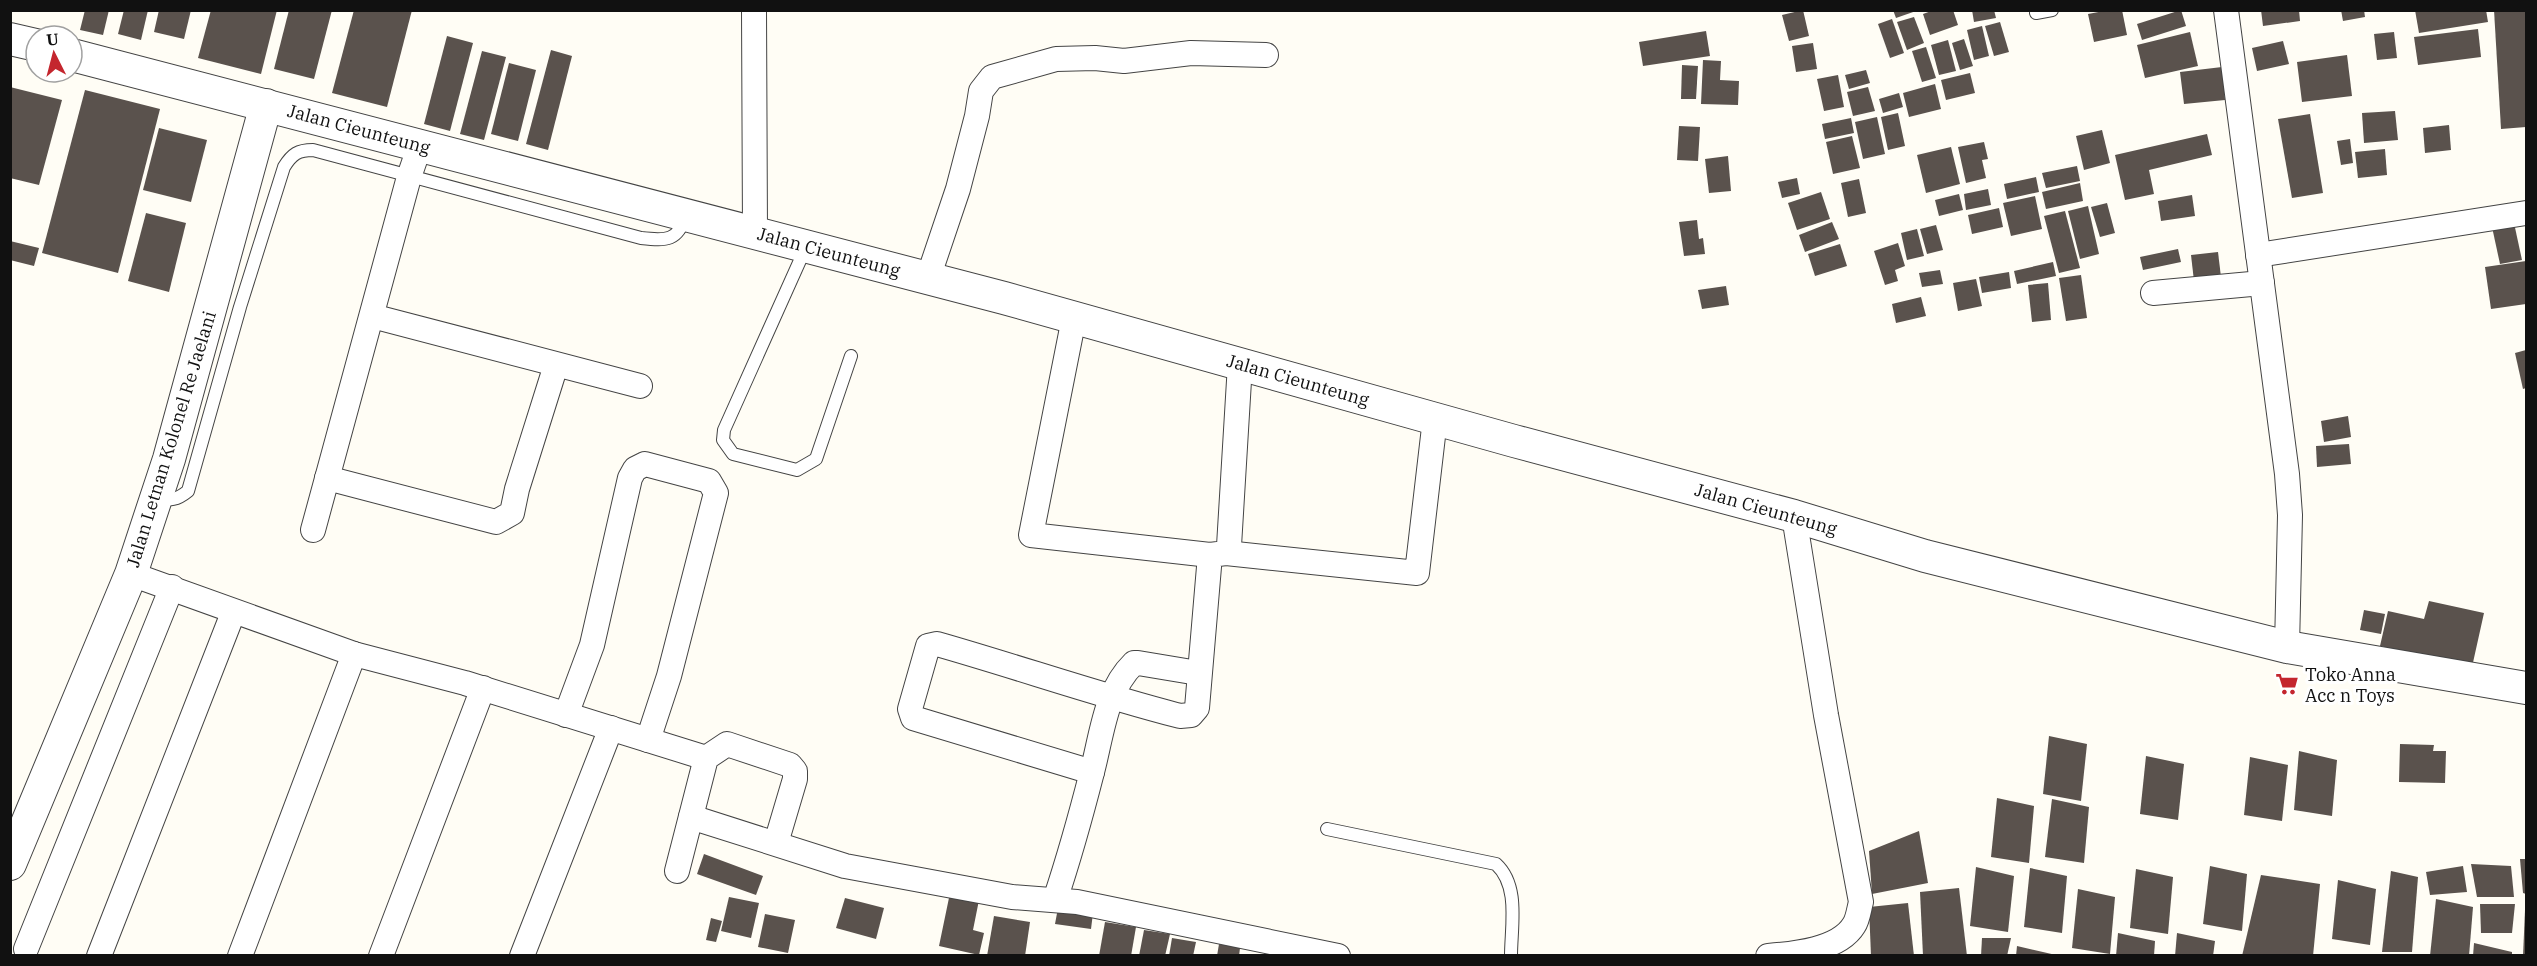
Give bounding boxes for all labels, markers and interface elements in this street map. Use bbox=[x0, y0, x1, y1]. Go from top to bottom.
north arrow bbox=[24, 24, 84, 84]
text: U bbox=[45, 28, 60, 50]
street label: Jalan Cieunteung bbox=[285, 99, 433, 159]
street label: Jalan Cieunteung bbox=[755, 222, 903, 282]
street label: Jalan Letnan Kolonel Re Jaelani bbox=[121, 308, 221, 570]
street label: Jalan Cieunteung bbox=[1224, 349, 1372, 411]
street label: Jalan Cieunteung bbox=[1692, 478, 1840, 540]
place label: Toko Anna Acc n Toys bbox=[2305, 663, 2396, 707]
supermarket icon: Toko Anna Acc n Toys bbox=[2274, 671, 2300, 697]

